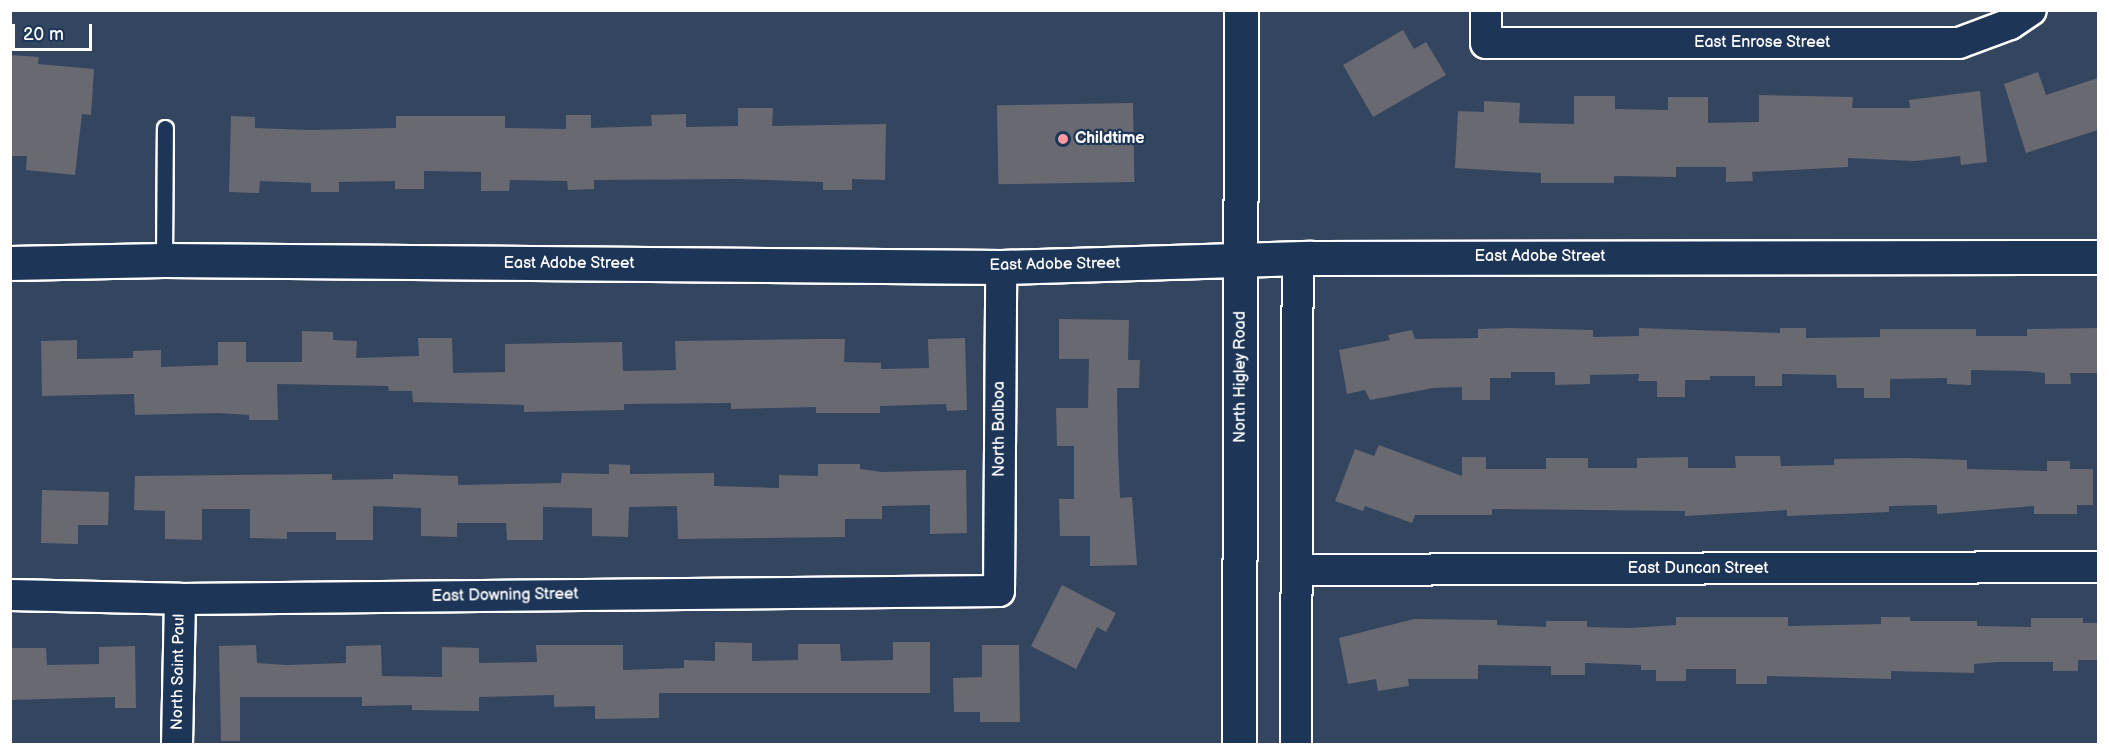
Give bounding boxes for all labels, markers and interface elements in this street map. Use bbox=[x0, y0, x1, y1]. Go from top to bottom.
scale bar bbox=[15, 12, 94, 50]
text: 20 m bbox=[23, 24, 64, 45]
street label: East Enrose Street bbox=[1694, 33, 1830, 53]
place label: Childtime bbox=[1075, 129, 1144, 149]
marker: Childtime bbox=[1056, 132, 1070, 146]
street label: East Adobe Street bbox=[1474, 247, 1606, 267]
street label: East Adobe Street bbox=[503, 254, 635, 274]
street label: East Adobe Street bbox=[989, 254, 1121, 276]
street label: North Higley Road bbox=[1231, 311, 1251, 443]
street label: North Balboa bbox=[990, 381, 1010, 477]
street label: East Duncan Street bbox=[1627, 559, 1769, 579]
street label: East Downing Street bbox=[431, 585, 579, 607]
street label: North Saint Paul bbox=[168, 613, 190, 731]

